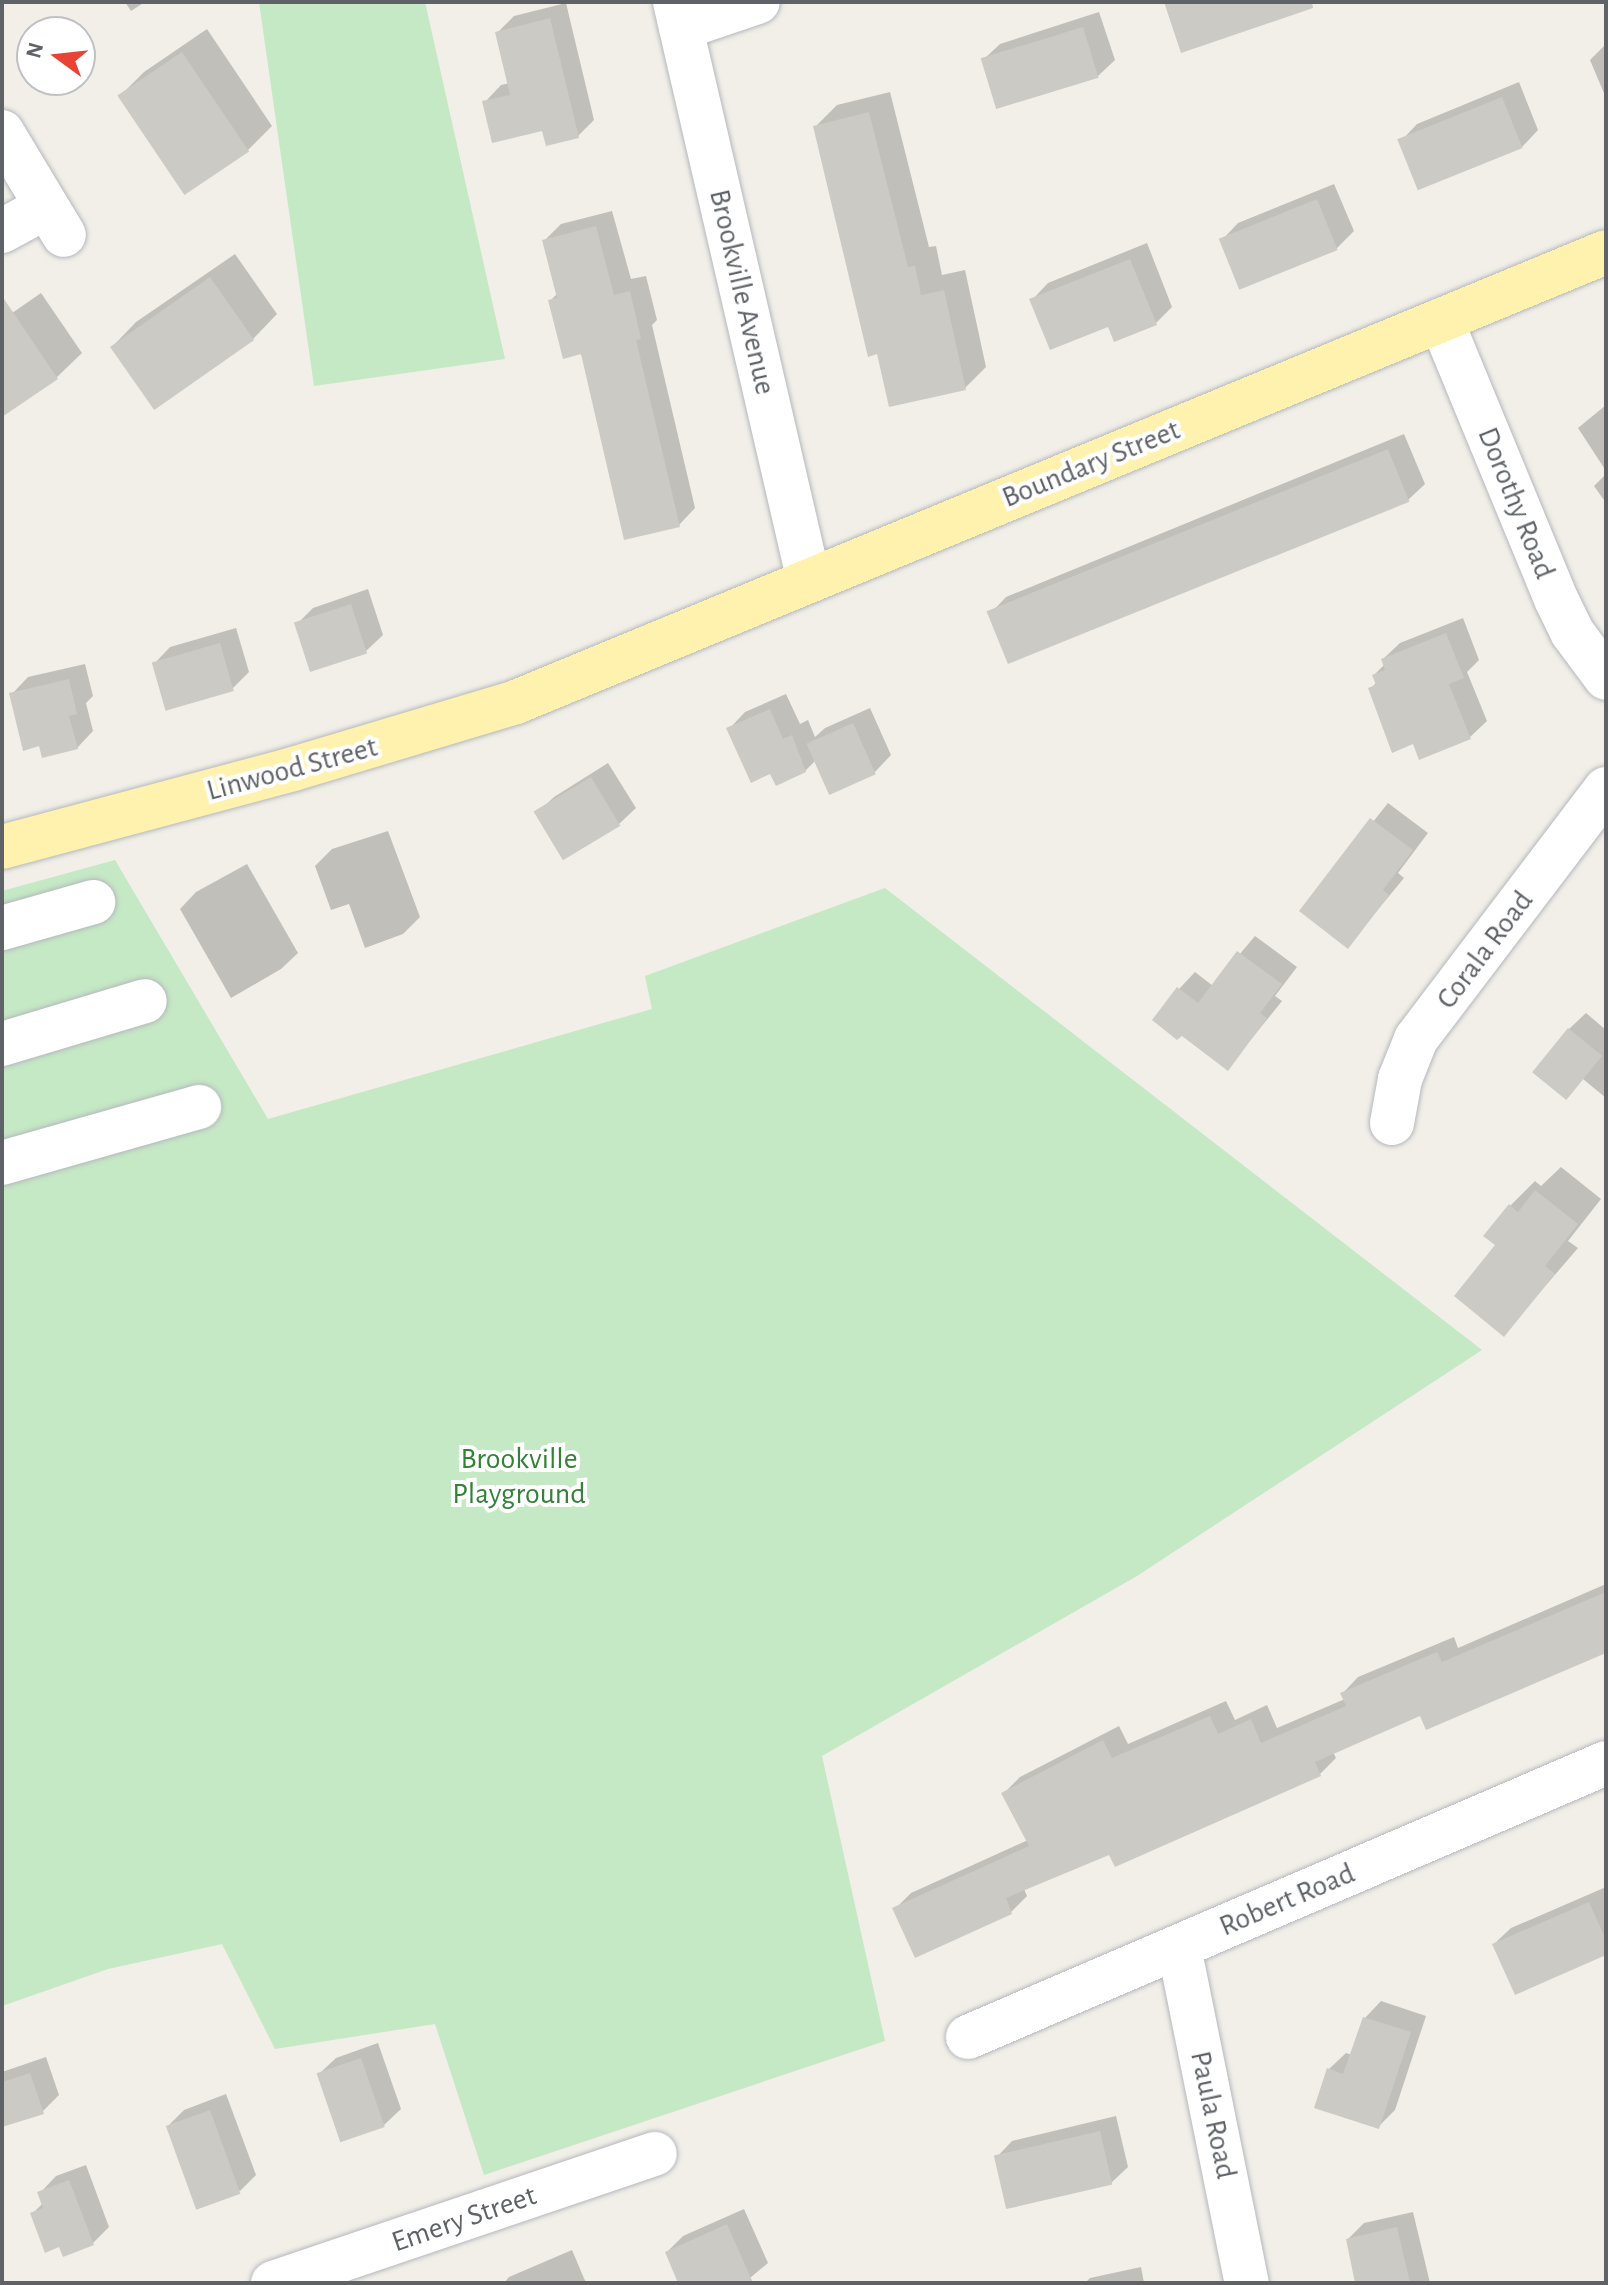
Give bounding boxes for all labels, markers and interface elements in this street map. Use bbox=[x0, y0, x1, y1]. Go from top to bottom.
north arrow bbox=[16, 16, 96, 96]
text: N bbox=[22, 40, 47, 61]
street label: Brookville Avenue bbox=[701, 186, 783, 398]
street label: Boundary Street bbox=[997, 412, 1185, 516]
street label: Dorothy Road bbox=[1469, 422, 1563, 584]
street label: Linwood Street bbox=[203, 729, 381, 809]
street label: Corala Road bbox=[1429, 884, 1541, 1016]
park label: Brookville Playground bbox=[452, 1441, 586, 1512]
street label: Robert Road bbox=[1214, 1855, 1360, 1945]
street label: Paula Road bbox=[1182, 2048, 1244, 2182]
street label: Emery Street bbox=[387, 2177, 541, 2261]

